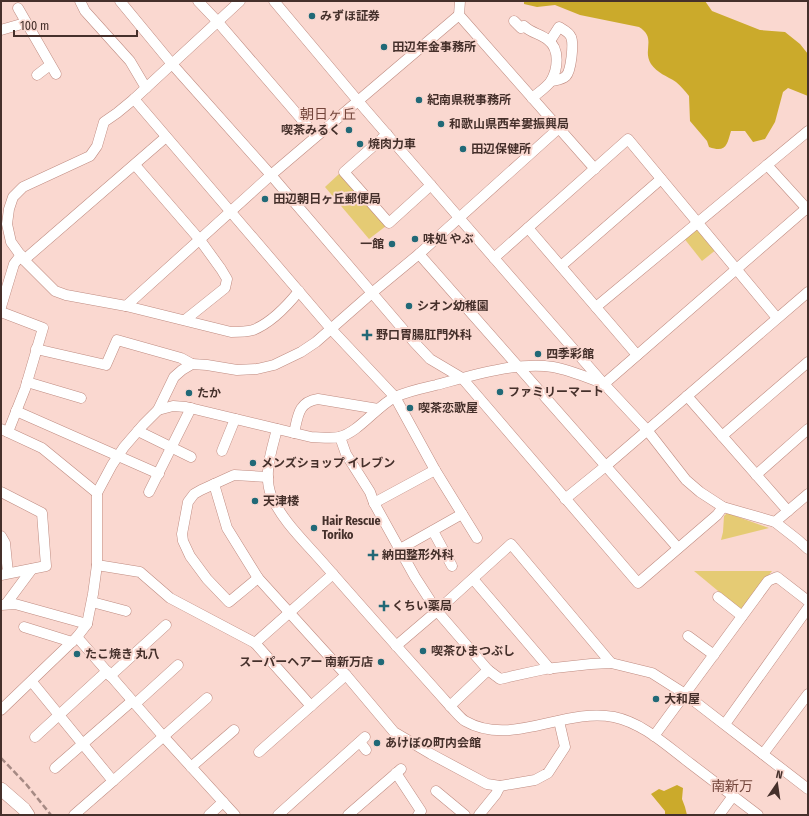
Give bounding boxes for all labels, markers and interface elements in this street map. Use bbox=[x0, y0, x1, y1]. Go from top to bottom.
place label: みずほ証券 bbox=[320, 9, 380, 23]
marker: みずほ証券 bbox=[307, 11, 317, 21]
scale bar bbox=[14, 12, 137, 38]
text: 100 m bbox=[20, 19, 49, 33]
place label: 田辺年金事務所 bbox=[392, 40, 476, 54]
marker: 田辺年金事務所 bbox=[379, 42, 389, 52]
place label: 紀南県税事務所 bbox=[427, 93, 511, 107]
marker: 紀南県税事務所 bbox=[414, 95, 424, 105]
district label: 朝日ヶ丘 bbox=[300, 106, 356, 123]
place label: 和歌山県西牟婁振興局 bbox=[449, 117, 569, 131]
marker: 和歌山県西牟婁振興局 bbox=[436, 119, 446, 129]
place label: 喫茶みるく bbox=[281, 123, 341, 137]
marker: 喫茶みるく bbox=[344, 125, 354, 135]
place label: 焼肉力車 bbox=[368, 137, 416, 151]
marker: 焼肉力車 bbox=[355, 139, 365, 149]
place label: 田辺保健所 bbox=[471, 142, 531, 156]
marker: 田辺保健所 bbox=[458, 144, 468, 154]
place label: 田辺朝日ヶ丘郵便局 bbox=[273, 192, 381, 206]
marker: 田辺朝日ヶ丘郵便局 bbox=[260, 194, 270, 204]
place label: 味処 やぶ bbox=[423, 232, 474, 246]
marker: 味処 やぶ bbox=[410, 234, 420, 244]
place label: 一館 bbox=[360, 237, 384, 251]
marker: 一館 bbox=[387, 239, 397, 249]
place label: シオン幼稚園 bbox=[417, 299, 489, 313]
marker: シオン幼稚園 bbox=[404, 301, 414, 311]
place label: 野口胃腸肛門外科 bbox=[376, 328, 472, 342]
marker: 野口胃腸肛門外科 bbox=[361, 329, 373, 341]
place label: 四季彩館 bbox=[546, 347, 594, 361]
marker: 四季彩館 bbox=[533, 349, 543, 359]
place label: ファミリーマート bbox=[508, 385, 604, 399]
place label: たか bbox=[197, 386, 221, 400]
marker: ファミリーマート bbox=[495, 387, 505, 397]
marker: たか bbox=[184, 388, 194, 398]
place label: 喫茶恋歌屋 bbox=[418, 401, 478, 415]
marker: 喫茶恋歌屋 bbox=[405, 403, 415, 413]
place label: メンズショップ イレブン bbox=[261, 456, 395, 470]
marker: メンズショップ イレブン bbox=[248, 458, 258, 468]
place label: 天津楼 bbox=[263, 494, 299, 508]
marker: 天津楼 bbox=[250, 496, 260, 506]
place label: Hair Rescue Toriko bbox=[322, 514, 381, 542]
marker: Hair Rescue Toriko bbox=[309, 523, 319, 533]
place label: 納田整形外科 bbox=[382, 548, 454, 562]
marker: 納田整形外科 bbox=[367, 549, 379, 561]
place label: くちい薬局 bbox=[392, 599, 452, 613]
marker: くちい薬局 bbox=[379, 601, 389, 611]
place label: 喫茶ひまつぶし bbox=[431, 644, 515, 658]
marker: 喫茶ひまつぶし bbox=[418, 646, 428, 656]
place label: たこ焼き 丸八 bbox=[85, 647, 160, 661]
marker: たこ焼き 丸八 bbox=[72, 649, 82, 659]
place label: スーパーヘアー 南新万店 bbox=[239, 655, 373, 669]
marker: スーパーヘアー 南新万店 bbox=[376, 657, 386, 667]
place label: 大和屋 bbox=[664, 692, 700, 706]
marker: 大和屋 bbox=[651, 694, 661, 704]
place label: あけぼの町内会館 bbox=[385, 736, 481, 750]
marker: あけぼの町内会館 bbox=[372, 738, 382, 748]
north arrow bbox=[757, 764, 797, 804]
text: N bbox=[774, 768, 784, 782]
district label: 南新万 bbox=[711, 778, 753, 795]

